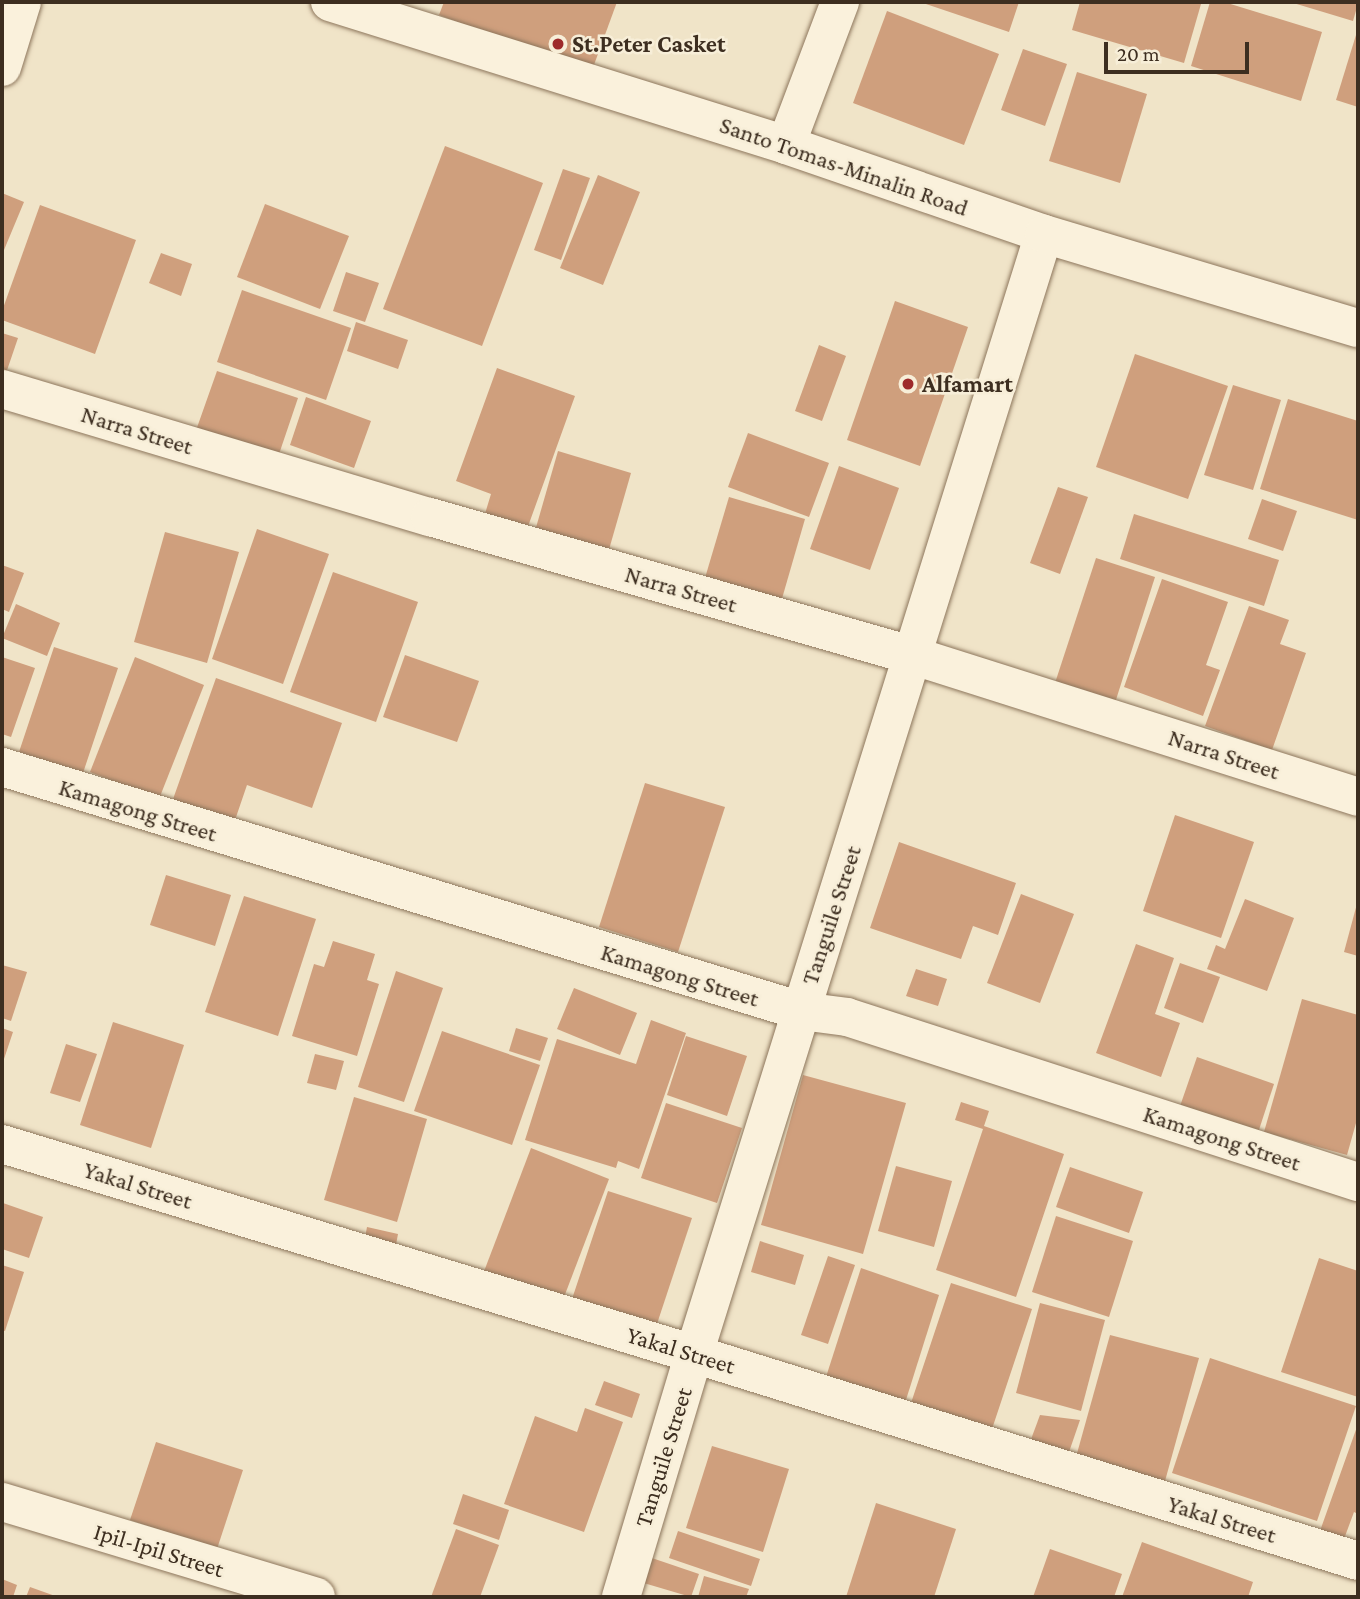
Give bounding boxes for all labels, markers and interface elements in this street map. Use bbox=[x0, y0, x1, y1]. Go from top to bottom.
scale bar bbox=[1108, 28, 1253, 72]
place label: St.Peter Casket bbox=[572, 30, 726, 58]
marker: St.Peter Casket bbox=[550, 36, 566, 52]
text: 20 m bbox=[1117, 42, 1160, 66]
street label: Santo Tomas-Minalin Road bbox=[716, 110, 972, 222]
place label: Alfamart bbox=[922, 370, 1013, 398]
marker: Alfamart bbox=[900, 376, 916, 392]
street label: Narra Street bbox=[78, 399, 196, 461]
street label: Narra Street bbox=[622, 559, 740, 619]
street label: Narra Street bbox=[1165, 723, 1283, 785]
street label: Kamagong Street bbox=[56, 772, 220, 848]
street label: Tanguile Street bbox=[795, 842, 867, 988]
street label: Kamagong Street bbox=[598, 937, 762, 1013]
street label: Kamagong Street bbox=[1140, 1099, 1304, 1177]
street label: Yakal Street bbox=[80, 1155, 196, 1215]
street label: Yakal Street bbox=[623, 1320, 739, 1380]
street label: Tanguile Street bbox=[628, 1384, 698, 1530]
street label: Yakal Street bbox=[1164, 1489, 1280, 1549]
street label: Ipil-Ipil Street bbox=[91, 1517, 227, 1583]

